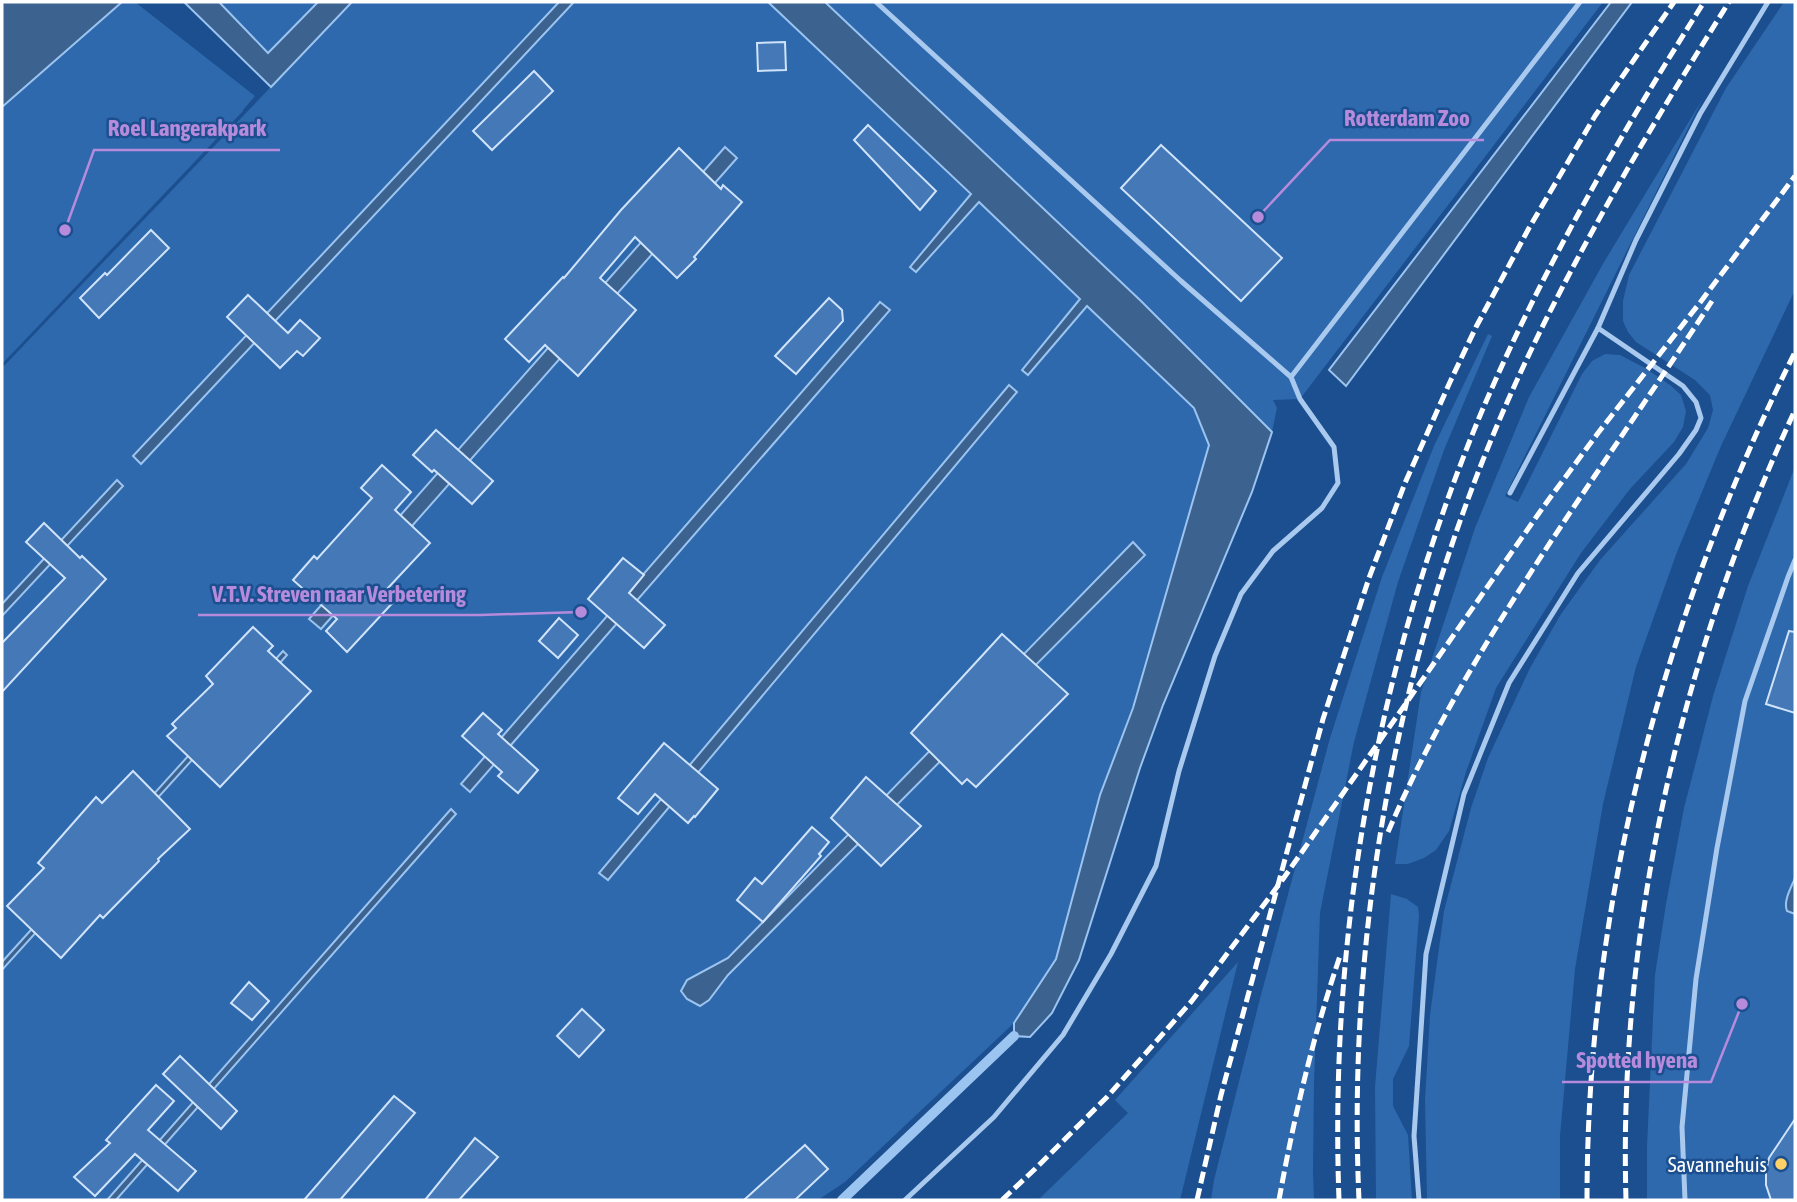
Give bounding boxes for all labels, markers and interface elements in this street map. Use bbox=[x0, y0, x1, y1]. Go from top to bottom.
callout: Rotterdam Zoo bbox=[1330, 96, 1484, 140]
text: Rotterdam Zoo bbox=[1344, 105, 1470, 131]
callout: Roel Langerakpark bbox=[94, 106, 280, 150]
text: Roel Langerakpark bbox=[108, 115, 267, 141]
callout: V.T.V. Streven naar Verbetering bbox=[198, 571, 480, 615]
text: V.T.V. Streven naar Verbetering bbox=[211, 581, 466, 607]
callout: Spotted hyena bbox=[1562, 1038, 1711, 1082]
text: Spotted hyena bbox=[1576, 1047, 1698, 1073]
place label: Savannehuis bbox=[1668, 1152, 1767, 1176]
marker: Savannehuis bbox=[1773, 1156, 1789, 1172]

